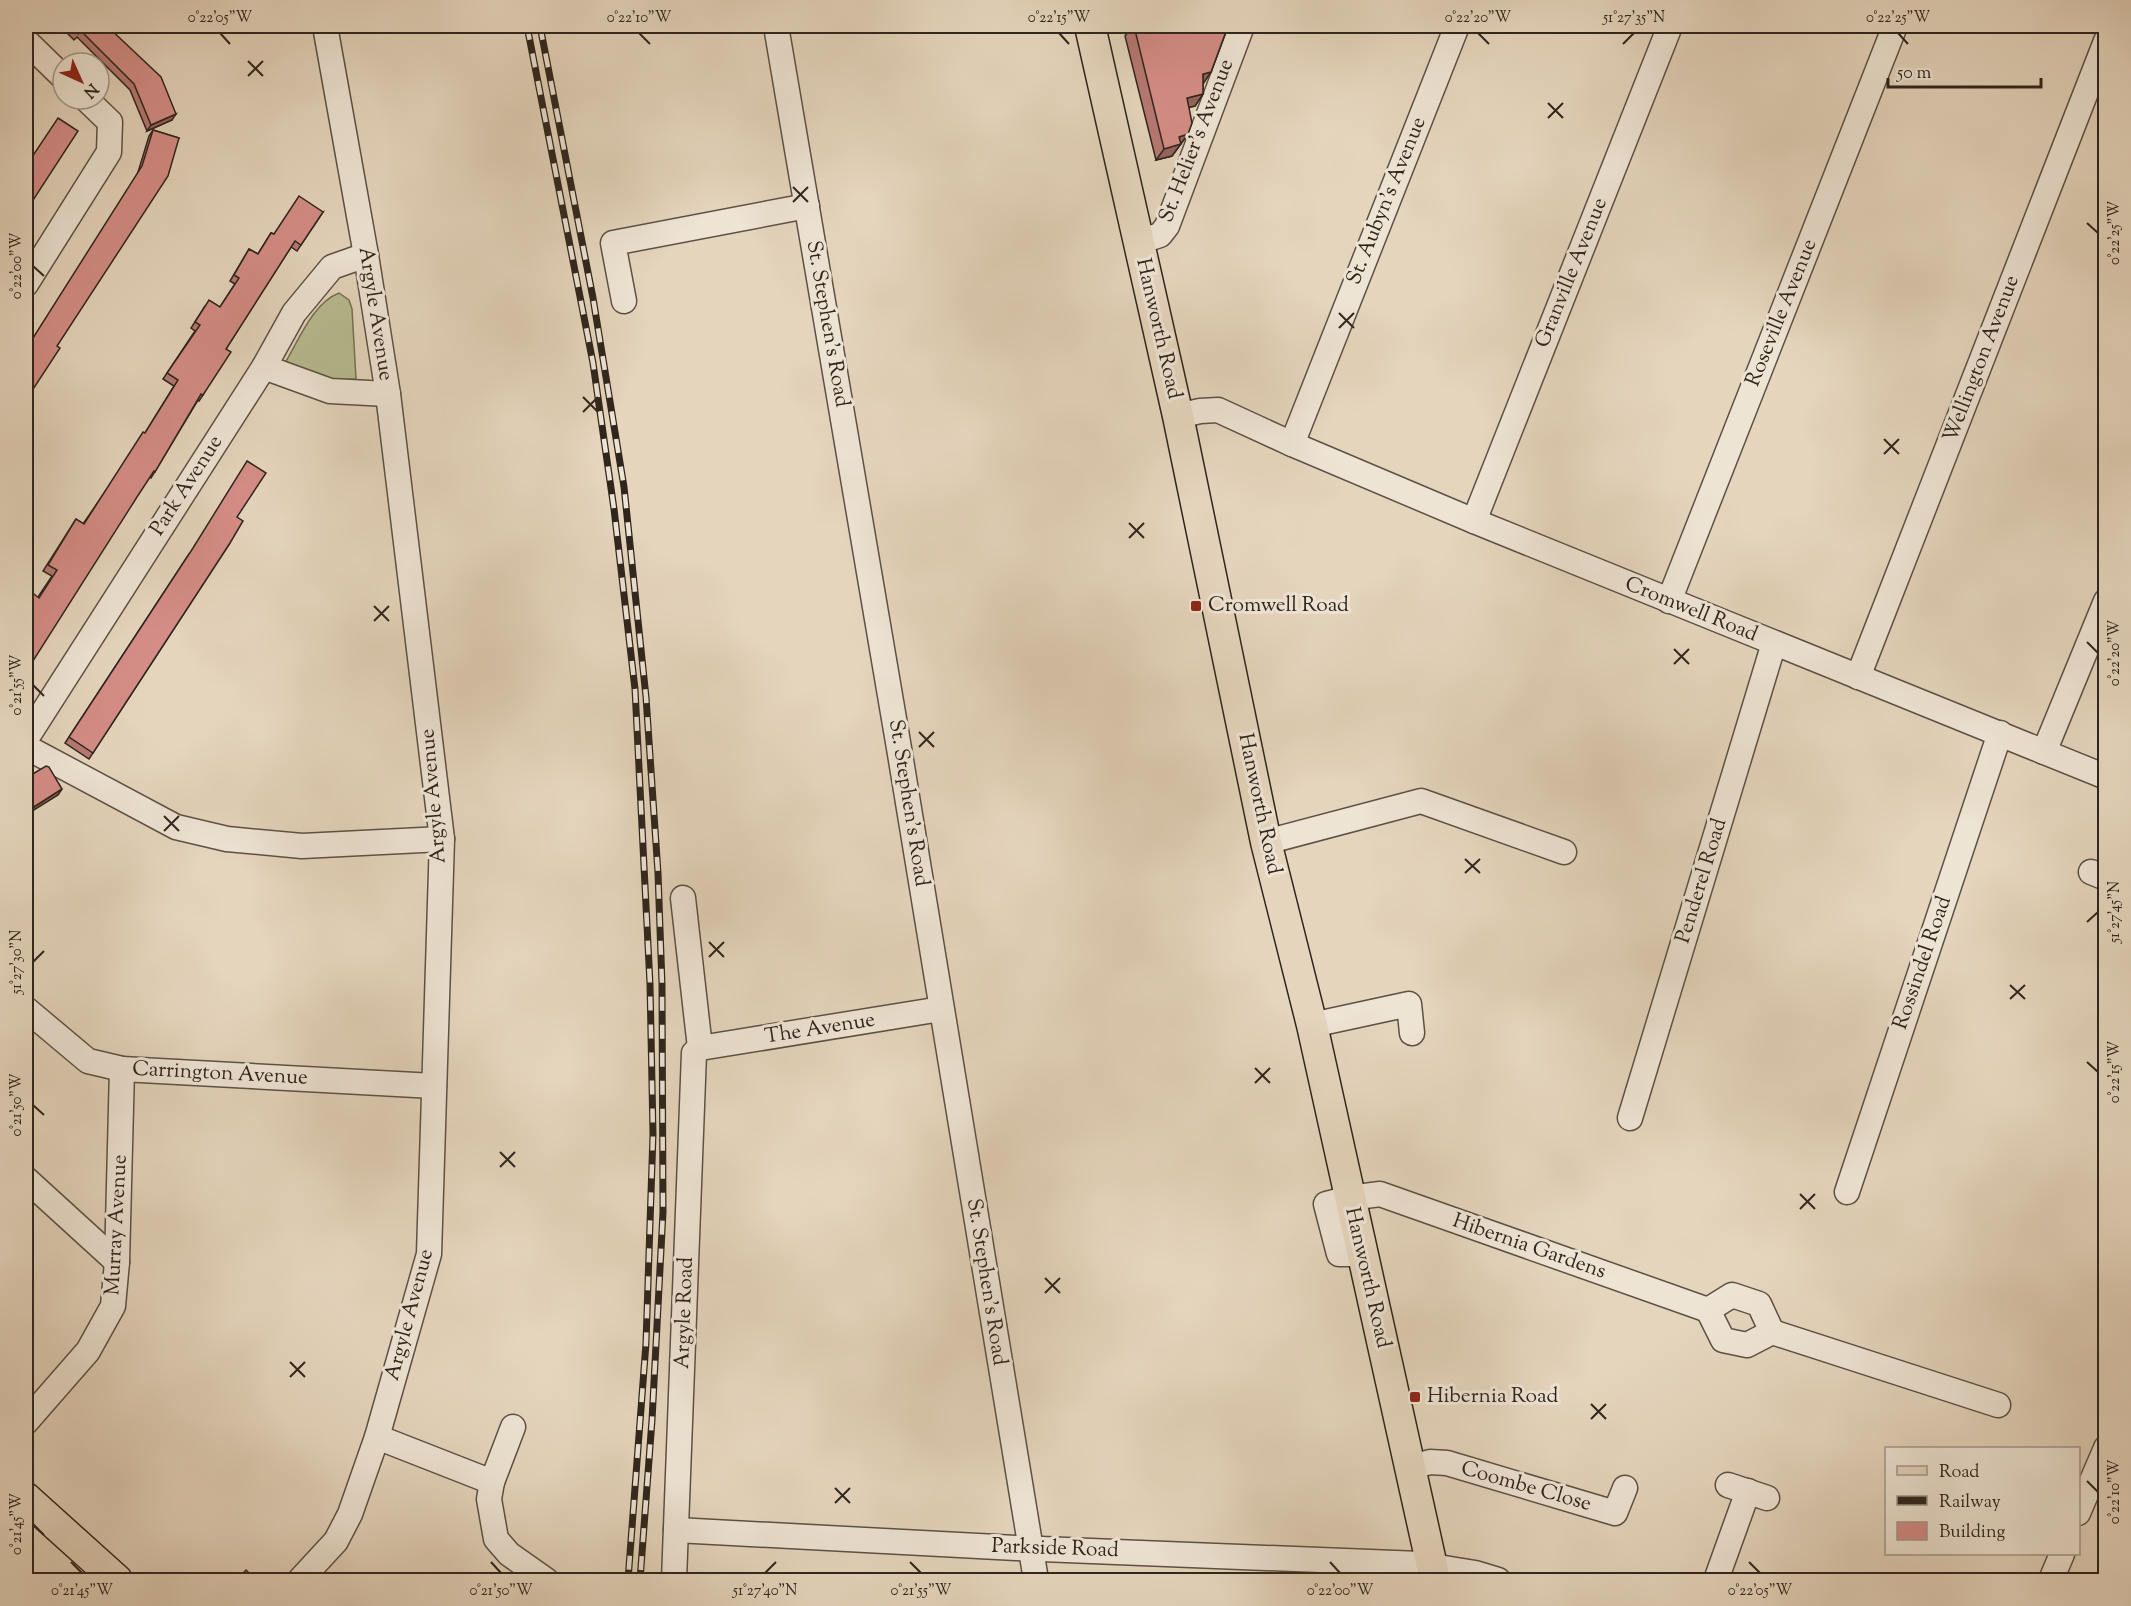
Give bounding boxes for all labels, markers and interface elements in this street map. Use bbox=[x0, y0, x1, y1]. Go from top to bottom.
text: 0°22'05"W bbox=[188, 8, 253, 29]
text: 0°22'10"W bbox=[607, 8, 672, 29]
text: 0°22'15"W bbox=[1028, 8, 1091, 29]
text: 0°22'20"W bbox=[1445, 8, 1512, 29]
text: 51°27'35"N bbox=[1602, 8, 1665, 29]
text: 0°22'25"W bbox=[1866, 8, 1930, 29]
north arrow bbox=[51, 51, 111, 111]
scale bar bbox=[1888, 51, 2041, 89]
street label: St. Helier's Avenue bbox=[1152, 55, 1242, 227]
text: 50 m bbox=[1896, 61, 1932, 87]
text: N bbox=[77, 77, 102, 103]
street label: St. Aubyn's Avenue bbox=[1340, 113, 1434, 289]
street label: Granville Avenue bbox=[1528, 193, 1616, 353]
text: 0°22'25"W bbox=[2105, 201, 2126, 265]
text: 0°22'00"W bbox=[7, 232, 28, 299]
street label: Roseville Avenue bbox=[1739, 235, 1825, 391]
street label: St. Stephen's Road bbox=[798, 238, 856, 410]
street label: Argyle Avenue bbox=[350, 245, 400, 383]
street label: Hanworth Road bbox=[1127, 256, 1189, 403]
street label: Wellington Avenue bbox=[1936, 271, 2028, 447]
street label: Park Avenue bbox=[143, 430, 231, 542]
street label: Cromwell Road bbox=[1620, 570, 1762, 650]
place label: Cromwell Road bbox=[1208, 591, 1349, 621]
marker: Cromwell Road bbox=[1189, 599, 1203, 613]
text: 0°22'20"W bbox=[2105, 619, 2126, 686]
text: 0°21'55"W bbox=[7, 654, 28, 715]
street label: St. Stephen's Road bbox=[880, 717, 936, 889]
street label: Argyle Avenue bbox=[413, 727, 455, 865]
street label: Hanworth Road bbox=[1229, 731, 1289, 878]
street label: Penderel Road bbox=[1669, 815, 1735, 947]
text: 51°27'45"N bbox=[2105, 881, 2126, 944]
street label: Rossindel Road bbox=[1886, 892, 1960, 1034]
text: 51°27'30"N bbox=[7, 930, 28, 995]
street label: The Avenue bbox=[763, 1005, 877, 1053]
text: 0°22'15"W bbox=[2105, 1040, 2126, 1103]
street label: Carrington Avenue bbox=[131, 1054, 309, 1094]
text: 0°21'50"W bbox=[7, 1073, 28, 1137]
street label: Murray Avenue bbox=[98, 1154, 136, 1296]
street label: St. Stephen's Road bbox=[958, 1196, 1014, 1368]
street label: Hanworth Road bbox=[1336, 1205, 1398, 1352]
street label: Hibernia Gardens bbox=[1448, 1207, 1610, 1287]
street label: Argyle Avenue bbox=[378, 1246, 442, 1384]
street label: Argyle Road bbox=[668, 1256, 702, 1370]
place label: Hibernia Road bbox=[1427, 1382, 1558, 1412]
marker: Hibernia Road bbox=[1408, 1390, 1422, 1404]
legend bbox=[1885, 1447, 2080, 1555]
street label: Coombe Close bbox=[1457, 1454, 1595, 1520]
text: 0°22'10"W bbox=[2105, 1459, 2126, 1524]
text: Road bbox=[1939, 1460, 1979, 1486]
text: Railway bbox=[1939, 1490, 2001, 1516]
text: 0°21'45"W bbox=[7, 1493, 28, 1555]
text: Building bbox=[1939, 1520, 2005, 1546]
street label: Parkside Road bbox=[991, 1532, 1119, 1566]
text: 0°21'45"W bbox=[51, 1581, 113, 1602]
text: 0°21'50"W bbox=[469, 1581, 533, 1602]
text: 51°27'40"N bbox=[732, 1581, 797, 1602]
text: 0°21'55"W bbox=[891, 1581, 952, 1602]
text: 0°22'00"W bbox=[1307, 1581, 1374, 1602]
text: 0°22'05"W bbox=[1728, 1581, 1793, 1602]

